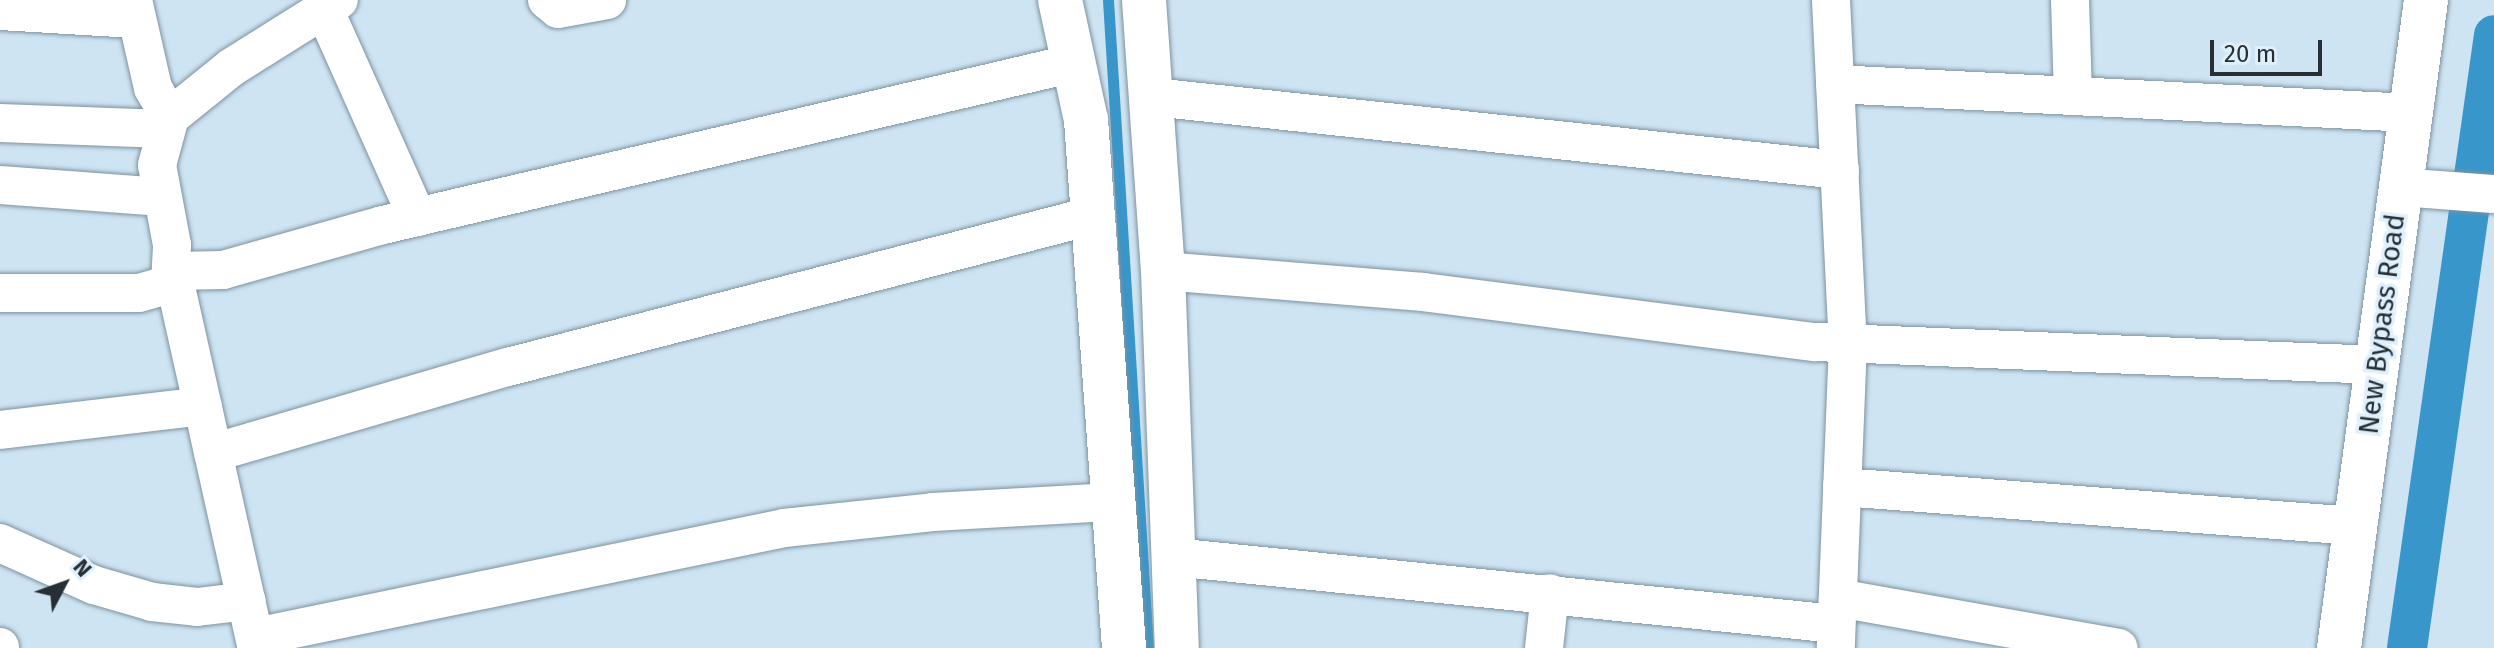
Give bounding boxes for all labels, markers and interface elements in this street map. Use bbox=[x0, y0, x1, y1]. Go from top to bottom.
scale bar bbox=[2214, 24, 2326, 74]
text: 20 m bbox=[2224, 40, 2276, 68]
street label: New Bypass Road bbox=[2352, 212, 2412, 436]
north arrow bbox=[24, 544, 104, 624]
text: N bbox=[68, 554, 97, 582]

